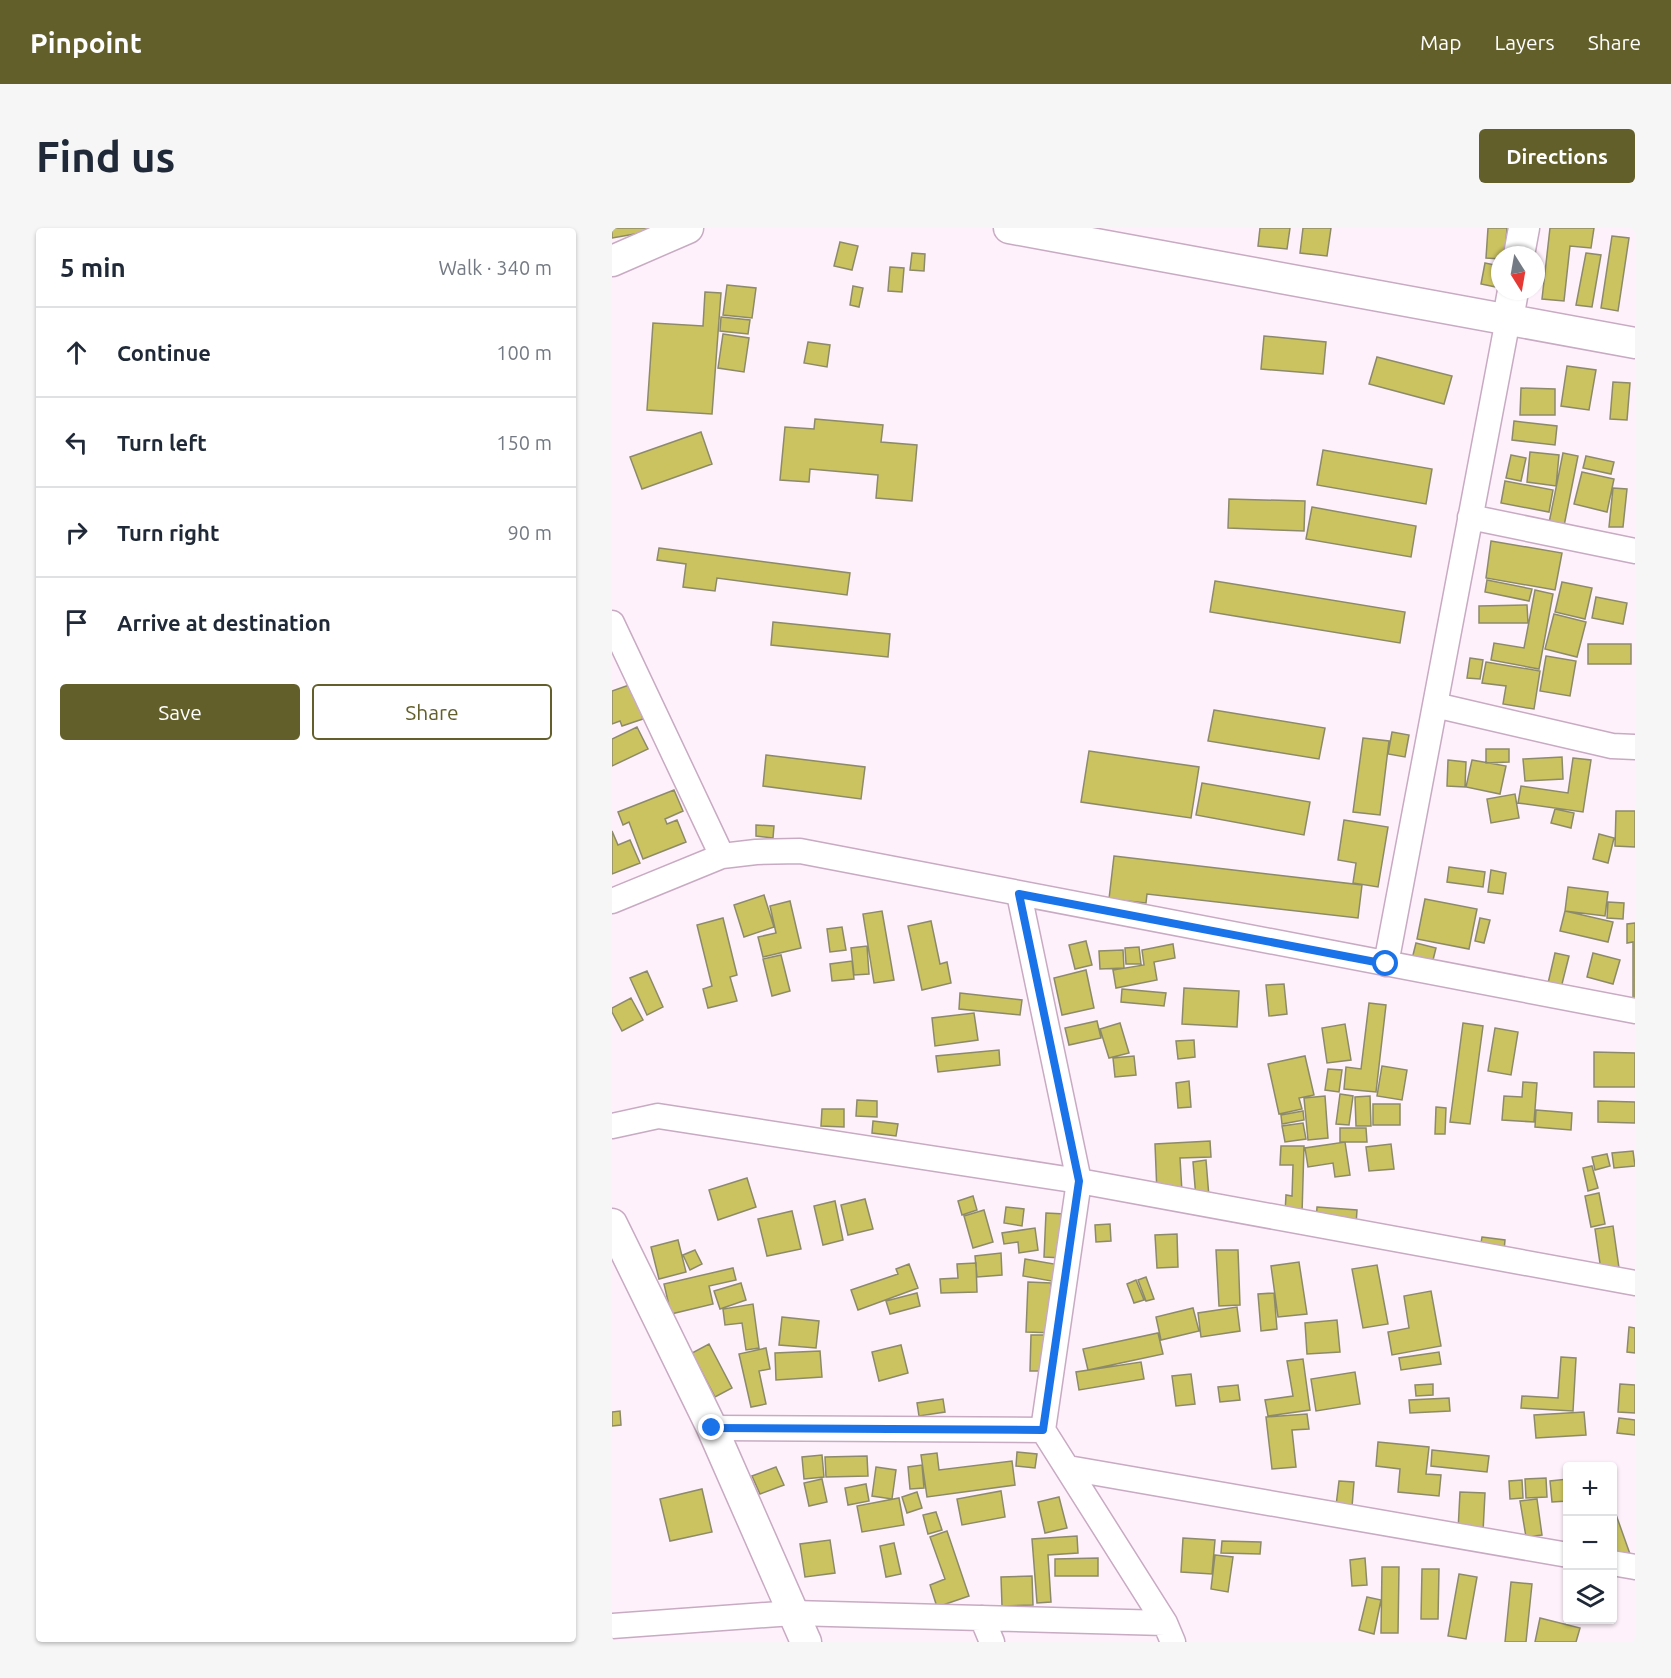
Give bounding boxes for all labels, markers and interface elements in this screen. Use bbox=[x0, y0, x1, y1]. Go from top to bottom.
text: Pinpoint bbox=[30, 27, 142, 58]
text: Map bbox=[1420, 30, 1461, 54]
text: Layers bbox=[1494, 30, 1555, 54]
text: Share bbox=[1588, 30, 1641, 54]
button: Directions bbox=[1479, 129, 1635, 183]
text: Find us bbox=[36, 133, 175, 180]
north arrow bbox=[1491, 246, 1545, 300]
text: 5 min bbox=[60, 253, 126, 282]
text: Walk · 340 m bbox=[439, 256, 552, 279]
icon: ahead bbox=[60, 336, 93, 369]
text: Continue bbox=[117, 340, 211, 365]
text: 100 m bbox=[496, 341, 552, 364]
icon: left bbox=[60, 426, 93, 459]
text: Turn left bbox=[117, 430, 207, 455]
text: 150 m bbox=[496, 431, 552, 454]
icon: right bbox=[60, 516, 93, 549]
text: Turn right bbox=[117, 520, 219, 545]
text: 90 m bbox=[508, 521, 552, 544]
icon: arrive bbox=[60, 606, 93, 639]
text: Arrive at destination bbox=[117, 610, 331, 635]
button: Save bbox=[60, 684, 300, 740]
button: Share bbox=[312, 684, 552, 740]
route start bbox=[1372, 950, 1398, 976]
route end bbox=[698, 1414, 724, 1440]
map controls bbox=[1563, 1462, 1617, 1624]
button: + bbox=[1563, 1462, 1617, 1516]
button: − bbox=[1563, 1516, 1617, 1570]
button: layers bbox=[1563, 1570, 1617, 1624]

